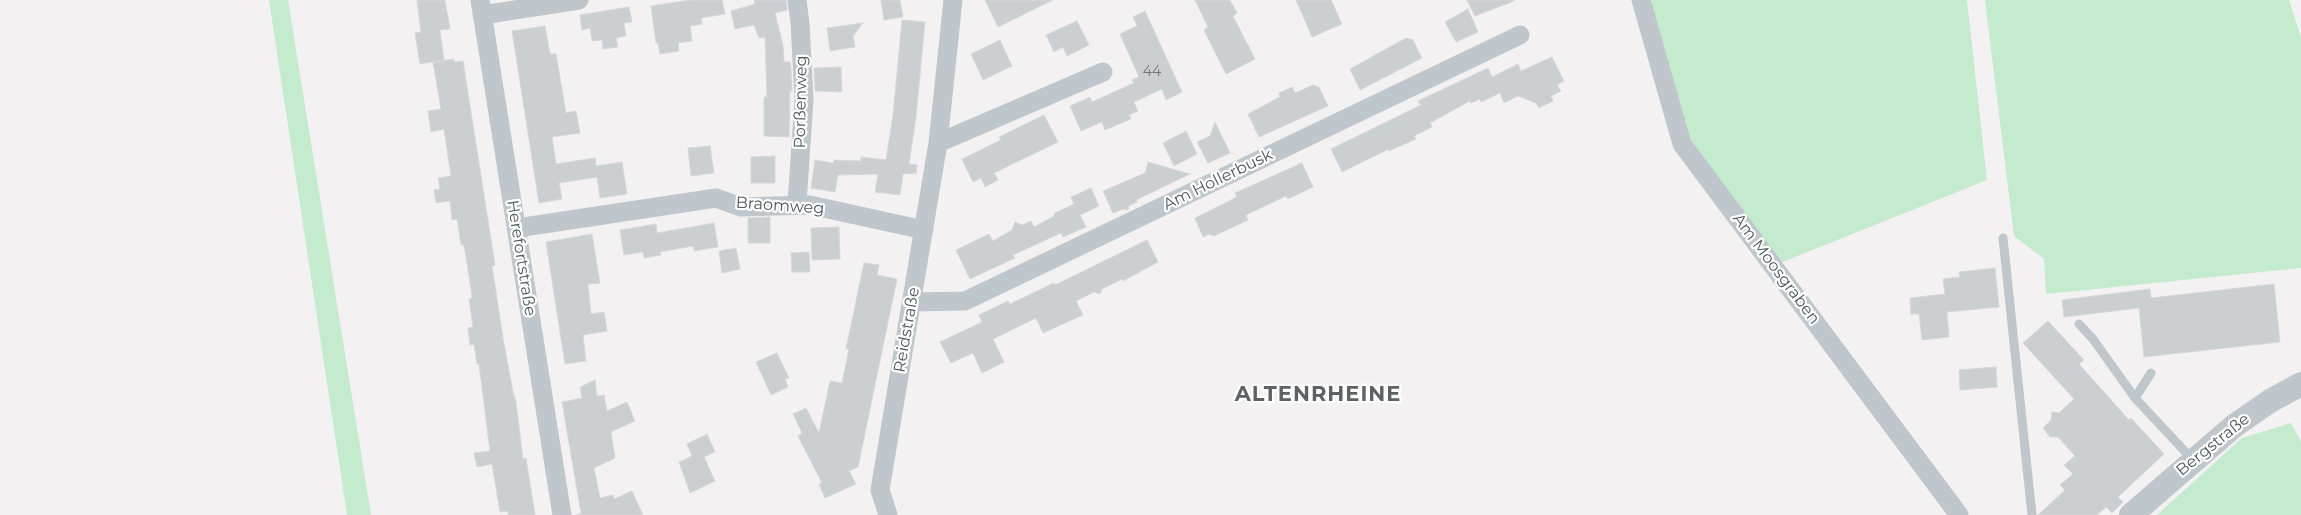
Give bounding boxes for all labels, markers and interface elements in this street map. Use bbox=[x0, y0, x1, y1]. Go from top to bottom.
street label: Porßenweg bbox=[791, 55, 811, 149]
house number: 44 bbox=[1143, 64, 1161, 80]
street label: Am Hollerbusk bbox=[1160, 145, 1276, 215]
street label: Braomweg bbox=[735, 193, 825, 219]
street label: Herefortstraße bbox=[502, 199, 540, 317]
street label: Am Moosgraben bbox=[1728, 210, 1824, 328]
street label: Reidstraße bbox=[890, 286, 924, 374]
district label: ALTENRHEINE bbox=[1233, 382, 1403, 408]
street label: Bergstraße bbox=[2172, 410, 2254, 480]

